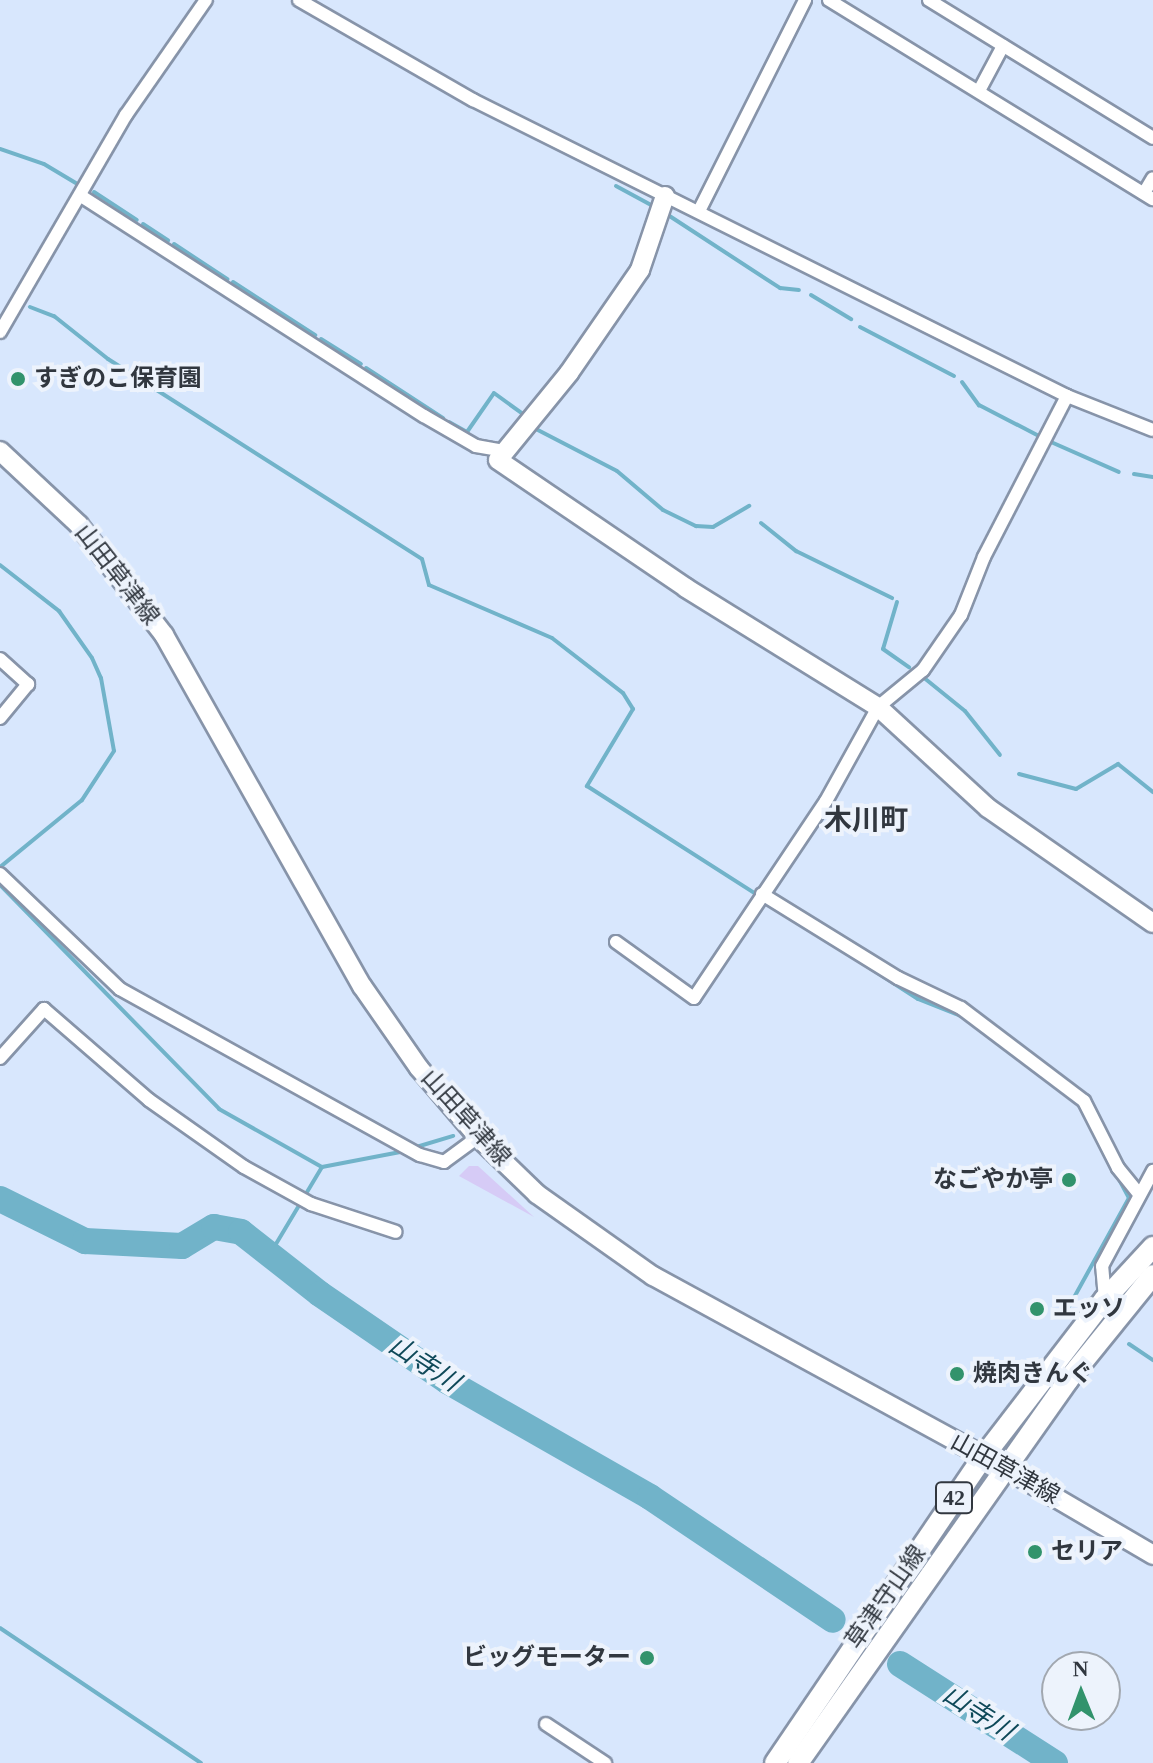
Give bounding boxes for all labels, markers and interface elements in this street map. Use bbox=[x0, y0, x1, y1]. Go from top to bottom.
place label: すぎのこ保育園 bbox=[34, 365, 202, 393]
marker: すぎのこ保育園 bbox=[9, 370, 27, 388]
street label: 山田草津線 bbox=[69, 519, 165, 631]
district label: 木川町 bbox=[824, 803, 908, 837]
street label: 山田草津線 bbox=[415, 1064, 517, 1172]
place label: なごやか亭 bbox=[933, 1166, 1053, 1194]
marker: なごやか亭 bbox=[1060, 1171, 1078, 1189]
place label: エッソ bbox=[1053, 1295, 1125, 1323]
marker: エッソ bbox=[1028, 1300, 1046, 1318]
water label: 山寺川 bbox=[383, 1330, 465, 1398]
place label: 焼肉きんぐ bbox=[973, 1360, 1093, 1388]
marker: 焼肉きんぐ bbox=[948, 1365, 966, 1383]
street label: 山田草津線 bbox=[946, 1427, 1064, 1511]
road number: 42 bbox=[934, 1480, 974, 1516]
place label: セリア bbox=[1051, 1538, 1123, 1566]
street label: 草津守山線 bbox=[840, 1540, 932, 1654]
marker: セリア bbox=[1026, 1543, 1044, 1561]
place label: ビッグモーター bbox=[463, 1644, 631, 1672]
marker: ビッグモーター bbox=[638, 1649, 656, 1667]
north arrow bbox=[1041, 1651, 1121, 1731]
text: N bbox=[1072, 1656, 1089, 1681]
water label: 山寺川 bbox=[937, 1679, 1019, 1747]

